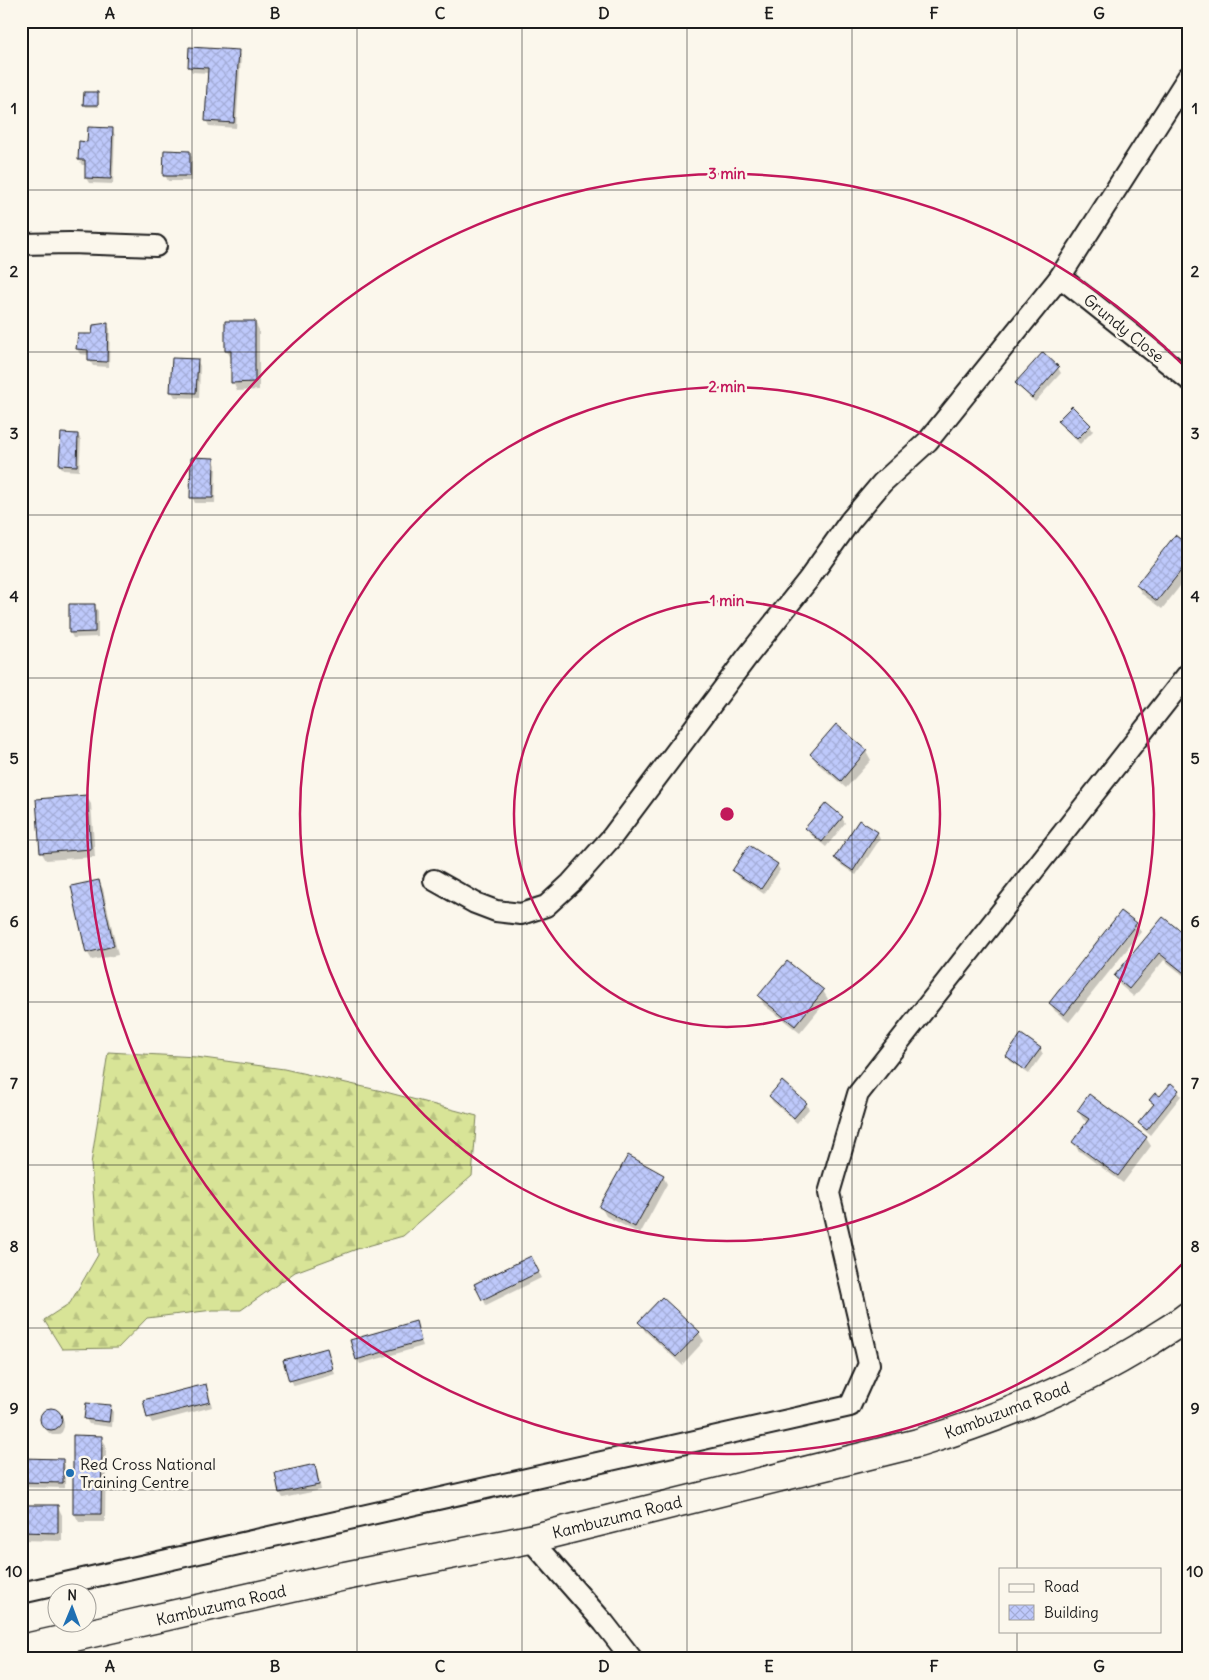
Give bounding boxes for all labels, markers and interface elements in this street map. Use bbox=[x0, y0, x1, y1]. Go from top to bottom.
text: A bbox=[105, 3, 115, 23]
text: B bbox=[270, 3, 281, 23]
text: C bbox=[435, 3, 446, 23]
text: D bbox=[598, 3, 610, 23]
text: E bbox=[764, 3, 774, 23]
text: F bbox=[929, 3, 939, 23]
text: G bbox=[1093, 3, 1105, 23]
text: 1 bbox=[11, 98, 17, 118]
text: 1 bbox=[1192, 98, 1198, 118]
text: 3 min bbox=[708, 164, 746, 183]
text: 2 bbox=[10, 261, 19, 281]
text: 2 bbox=[1191, 261, 1200, 281]
street label: Grundy Close bbox=[1080, 289, 1168, 367]
text: 2 min bbox=[709, 377, 746, 396]
text: 3 bbox=[9, 423, 19, 443]
text: 3 bbox=[1190, 423, 1200, 443]
text: 4 bbox=[9, 586, 19, 606]
text: 4 bbox=[1190, 586, 1200, 606]
text: 1 min bbox=[710, 591, 745, 610]
text: 5 bbox=[9, 748, 19, 768]
text: 5 bbox=[1190, 748, 1200, 768]
centre of rings bbox=[718, 805, 736, 823]
text: 6 bbox=[9, 911, 19, 931]
text: 6 bbox=[1190, 911, 1200, 931]
text: 7 bbox=[10, 1073, 18, 1093]
text: 7 bbox=[1191, 1073, 1199, 1093]
text: 8 bbox=[9, 1236, 19, 1256]
text: 8 bbox=[1190, 1236, 1200, 1256]
street label: Kambuzuma Road bbox=[942, 1377, 1072, 1443]
text: 9 bbox=[9, 1398, 19, 1418]
text: 9 bbox=[1190, 1398, 1200, 1418]
place label: Red Cross National Training Centre bbox=[80, 1454, 216, 1492]
marker: Red Cross National Training Centre bbox=[64, 1467, 76, 1479]
street label: Kambuzuma Road bbox=[550, 1491, 684, 1543]
text: 10 bbox=[6, 1561, 22, 1581]
text: 10 bbox=[1187, 1561, 1203, 1581]
legend bbox=[999, 1568, 1162, 1632]
text: Road bbox=[1044, 1577, 1079, 1596]
street label: Kambuzuma Road bbox=[154, 1580, 288, 1630]
north arrow bbox=[48, 1582, 98, 1632]
text: N bbox=[67, 1586, 77, 1604]
text: Building bbox=[1044, 1603, 1099, 1622]
text: A bbox=[105, 1656, 115, 1676]
text: B bbox=[270, 1656, 281, 1676]
text: C bbox=[435, 1656, 446, 1676]
text: D bbox=[598, 1656, 610, 1676]
text: E bbox=[764, 1656, 774, 1676]
text: F bbox=[929, 1656, 939, 1676]
text: G bbox=[1093, 1656, 1105, 1676]

